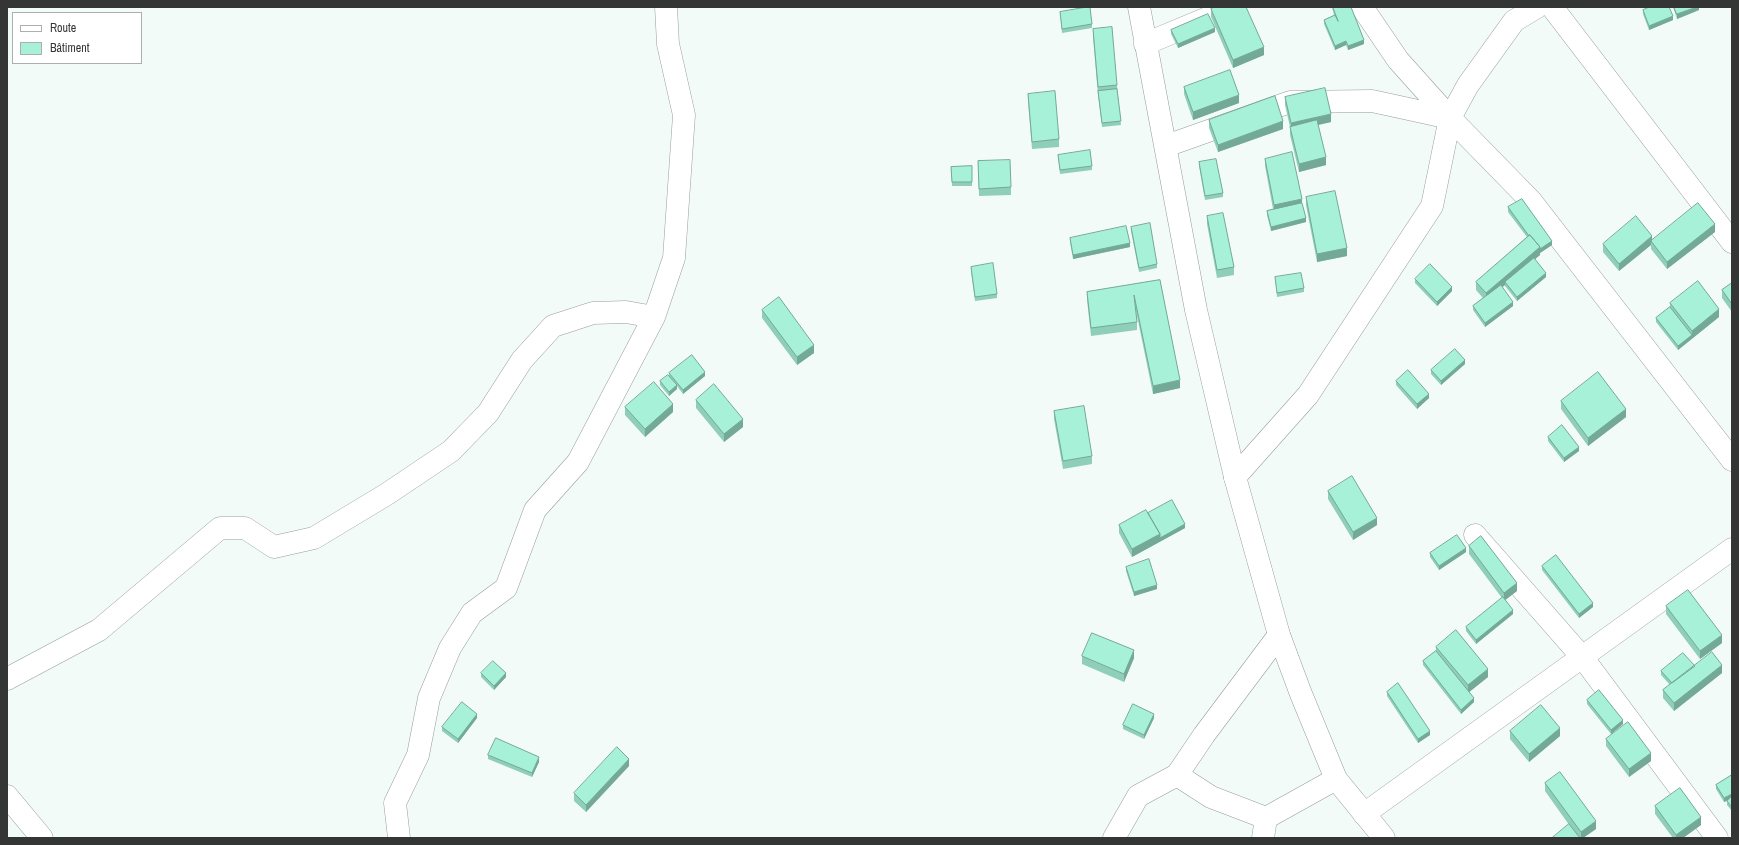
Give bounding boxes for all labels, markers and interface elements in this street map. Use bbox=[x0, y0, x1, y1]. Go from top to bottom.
legend bbox=[12, 12, 142, 64]
text: Route bbox=[50, 20, 76, 36]
text: Bâtiment bbox=[50, 40, 89, 56]

